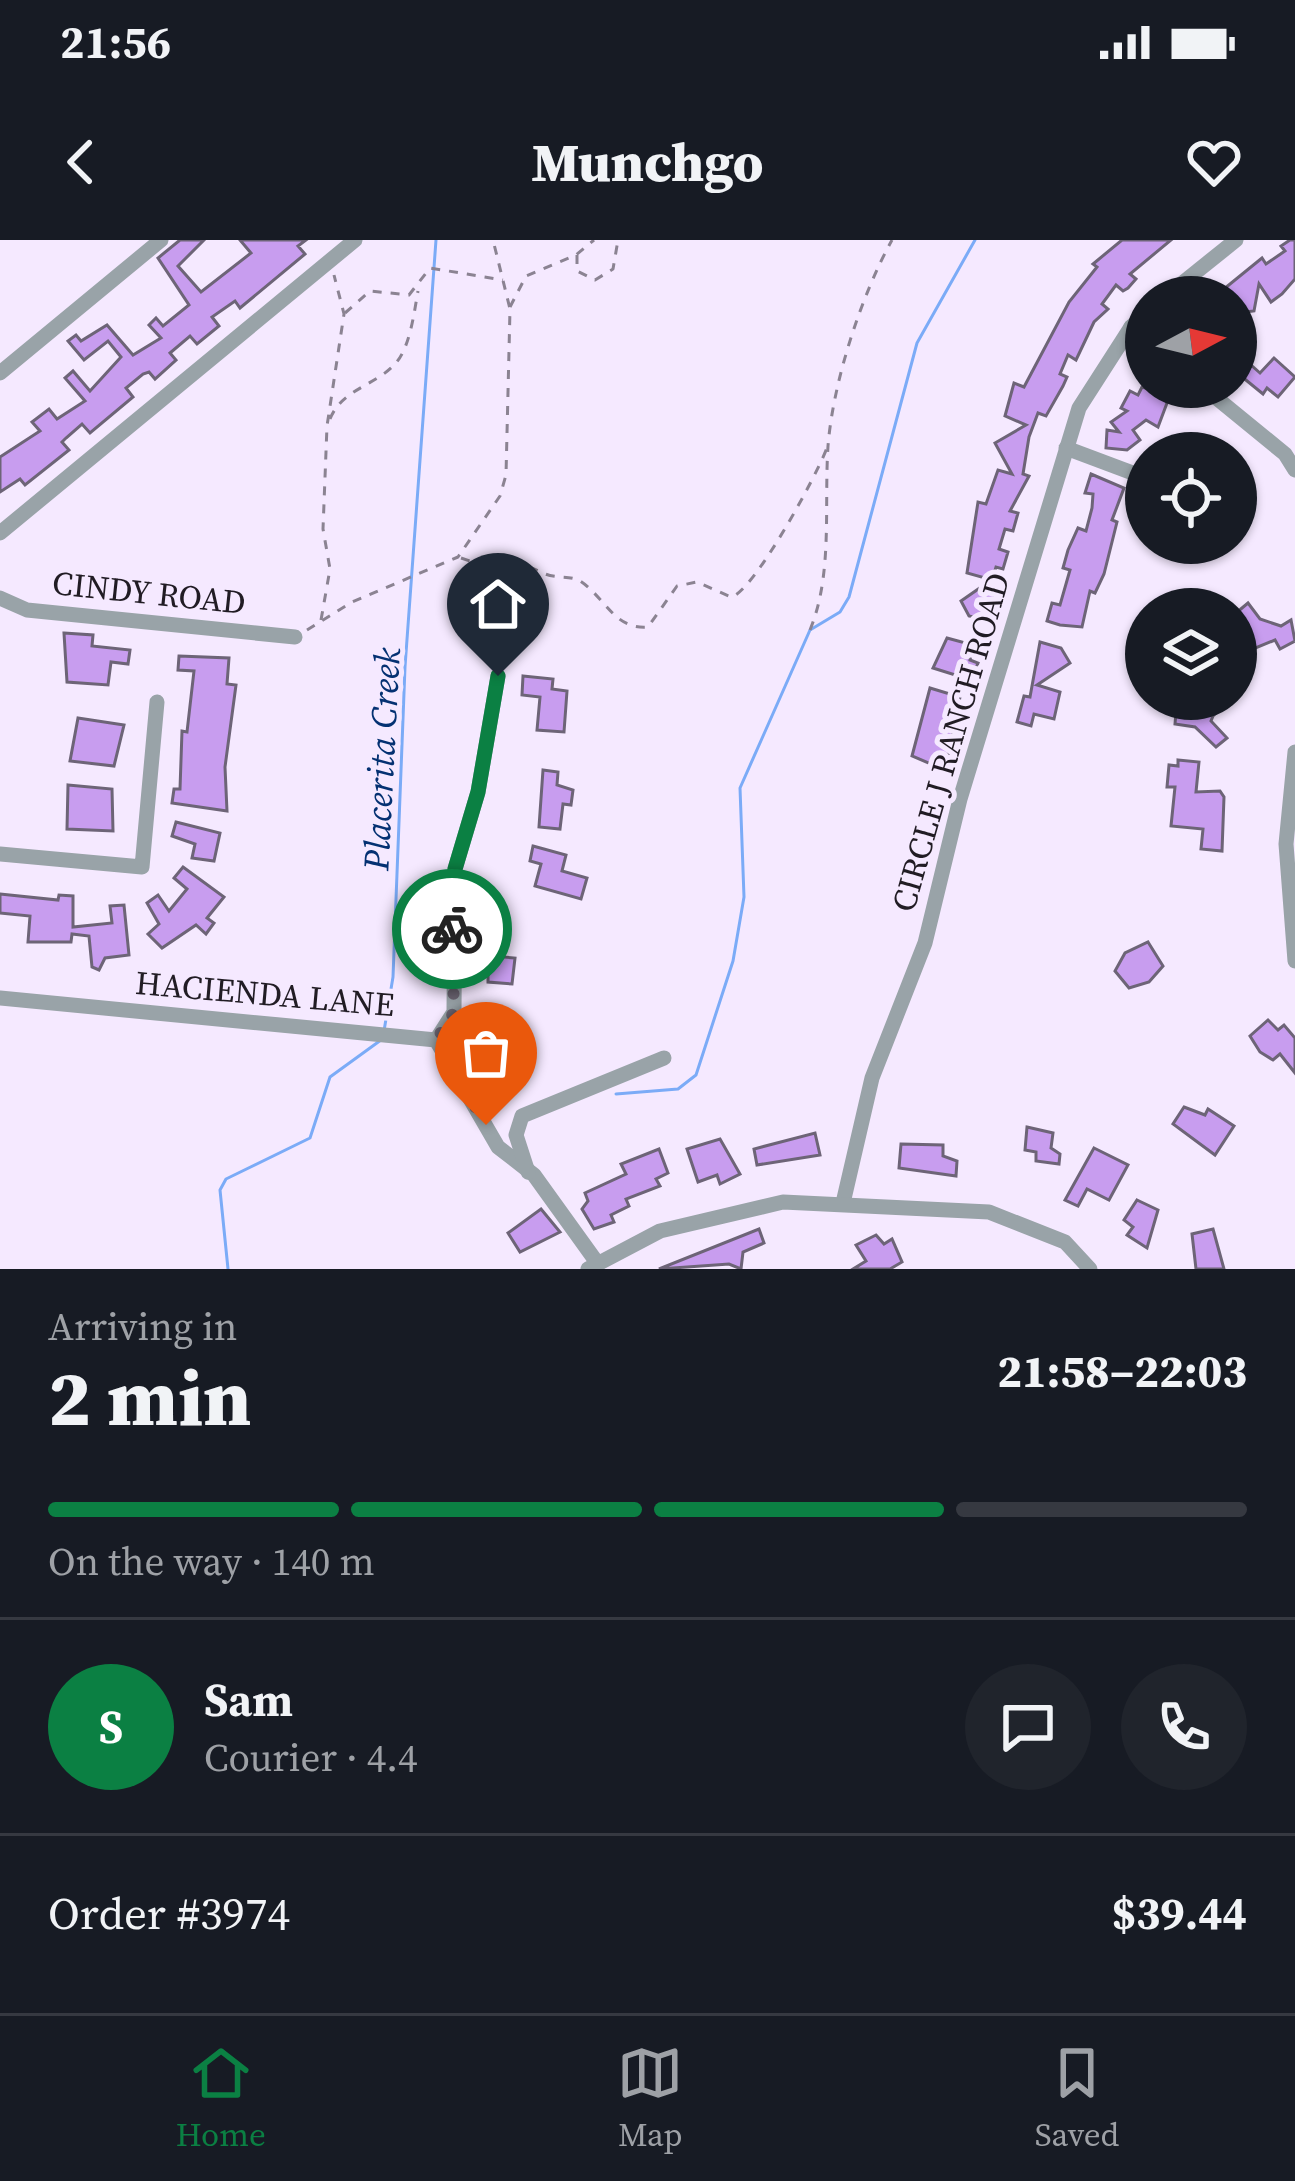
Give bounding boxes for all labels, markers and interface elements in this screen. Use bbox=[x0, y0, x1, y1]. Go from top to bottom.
text: 21:56 bbox=[60, 11, 171, 73]
text: Munchgo bbox=[531, 125, 764, 199]
icon: back bbox=[48, 129, 114, 195]
icon: heart bbox=[1181, 129, 1247, 195]
north arrow bbox=[1125, 276, 1257, 408]
map controls bbox=[1125, 276, 1257, 720]
button: locate bbox=[1125, 432, 1257, 564]
pin bbox=[447, 553, 549, 676]
street label: CINDY ROAD bbox=[50, 560, 248, 625]
street label: CIRCLE J RANCH ROAD bbox=[881, 567, 1020, 917]
icon: home bbox=[465, 571, 531, 637]
button: layers bbox=[1125, 588, 1257, 720]
water label: Placerita Creek bbox=[351, 645, 412, 873]
courier bbox=[392, 869, 512, 989]
icon: bike bbox=[419, 896, 485, 962]
street label: HACIENDA LANE bbox=[134, 960, 396, 1027]
pin bbox=[435, 1002, 537, 1125]
icon: bag bbox=[453, 1020, 519, 1086]
text: Arriving in bbox=[48, 1300, 237, 1353]
text: 21:58–22:03 bbox=[997, 1340, 1247, 1402]
text: 2 min bbox=[48, 1344, 251, 1451]
text: On the way · 140 m bbox=[48, 1535, 375, 1588]
button: chat bbox=[965, 1664, 1091, 1790]
button: phone bbox=[1121, 1664, 1247, 1790]
text: Sam bbox=[204, 1669, 293, 1731]
text: S bbox=[99, 1696, 123, 1758]
text: Courier · 4.4 bbox=[204, 1731, 417, 1784]
text: Order #3974 bbox=[48, 1882, 290, 1944]
text: $39.44 bbox=[1112, 1882, 1247, 1944]
tab: Home bbox=[176, 2040, 266, 2157]
tab: Map bbox=[617, 2040, 683, 2157]
tab: Saved bbox=[1035, 2040, 1119, 2157]

